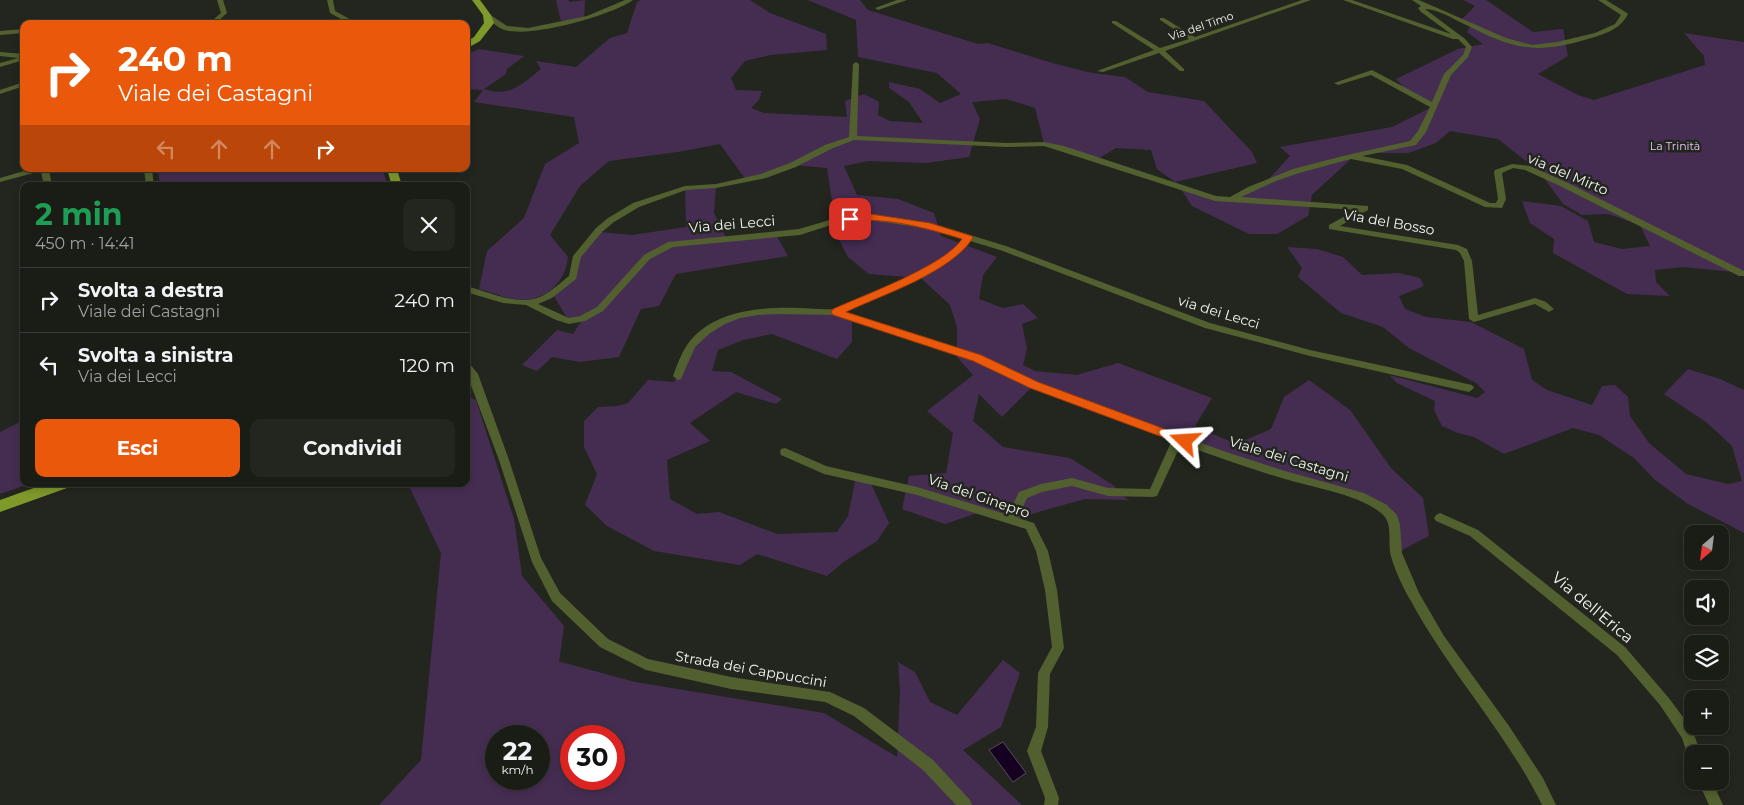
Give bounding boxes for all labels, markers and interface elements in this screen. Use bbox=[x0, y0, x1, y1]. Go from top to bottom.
street label: Via del Timo bbox=[1167, 8, 1235, 44]
text: 240 m bbox=[118, 37, 233, 80]
icon: right bbox=[35, 40, 100, 105]
text: Viale dei Castagni bbox=[118, 80, 313, 107]
icon: left bbox=[152, 135, 180, 163]
icon: ahead bbox=[205, 135, 233, 163]
icon: ahead bbox=[258, 135, 286, 163]
icon: right bbox=[311, 135, 339, 163]
park label: La Trinità bbox=[1650, 139, 1700, 153]
street label: via del Mirto bbox=[1525, 149, 1611, 199]
text: 2 min bbox=[35, 196, 122, 233]
pin bbox=[829, 198, 871, 240]
button: close bbox=[403, 199, 455, 251]
icon: arrive bbox=[836, 205, 864, 233]
street label: Via del Bosso bbox=[1342, 205, 1436, 239]
street label: Via dei Lecci bbox=[688, 211, 776, 237]
text: 450 m · 14:41 bbox=[35, 234, 135, 253]
text: Svolta a destra bbox=[78, 279, 224, 302]
icon: right bbox=[35, 286, 63, 314]
text: 240 m bbox=[394, 289, 455, 312]
street label: via dei Lecci bbox=[1176, 291, 1262, 333]
text: Viale dei Castagni bbox=[78, 302, 220, 321]
text: Svolta a sinistra bbox=[78, 344, 233, 367]
icon: left bbox=[35, 351, 63, 379]
text: 120 m bbox=[400, 354, 455, 377]
text: Via dei Lecci bbox=[78, 367, 177, 386]
position arrow bbox=[1158, 414, 1210, 466]
button: Esci bbox=[35, 419, 240, 477]
button: Condividi bbox=[250, 419, 455, 477]
street label: Viale dei Castagni bbox=[1227, 432, 1351, 486]
street label: Via del Ginepro bbox=[926, 470, 1033, 522]
north arrow bbox=[1684, 525, 1729, 570]
map controls bbox=[1684, 525, 1729, 790]
street label: Via dell'Erica bbox=[1548, 568, 1637, 647]
button: sound bbox=[1684, 580, 1729, 625]
button: layers bbox=[1684, 635, 1729, 680]
street label: Strada dei Cappuccini bbox=[674, 647, 828, 691]
button: + bbox=[1684, 690, 1729, 735]
speed limit sign: 30 bbox=[560, 725, 625, 790]
text: 22 bbox=[503, 736, 532, 766]
button: − bbox=[1684, 745, 1729, 790]
text: km/h bbox=[501, 762, 534, 777]

